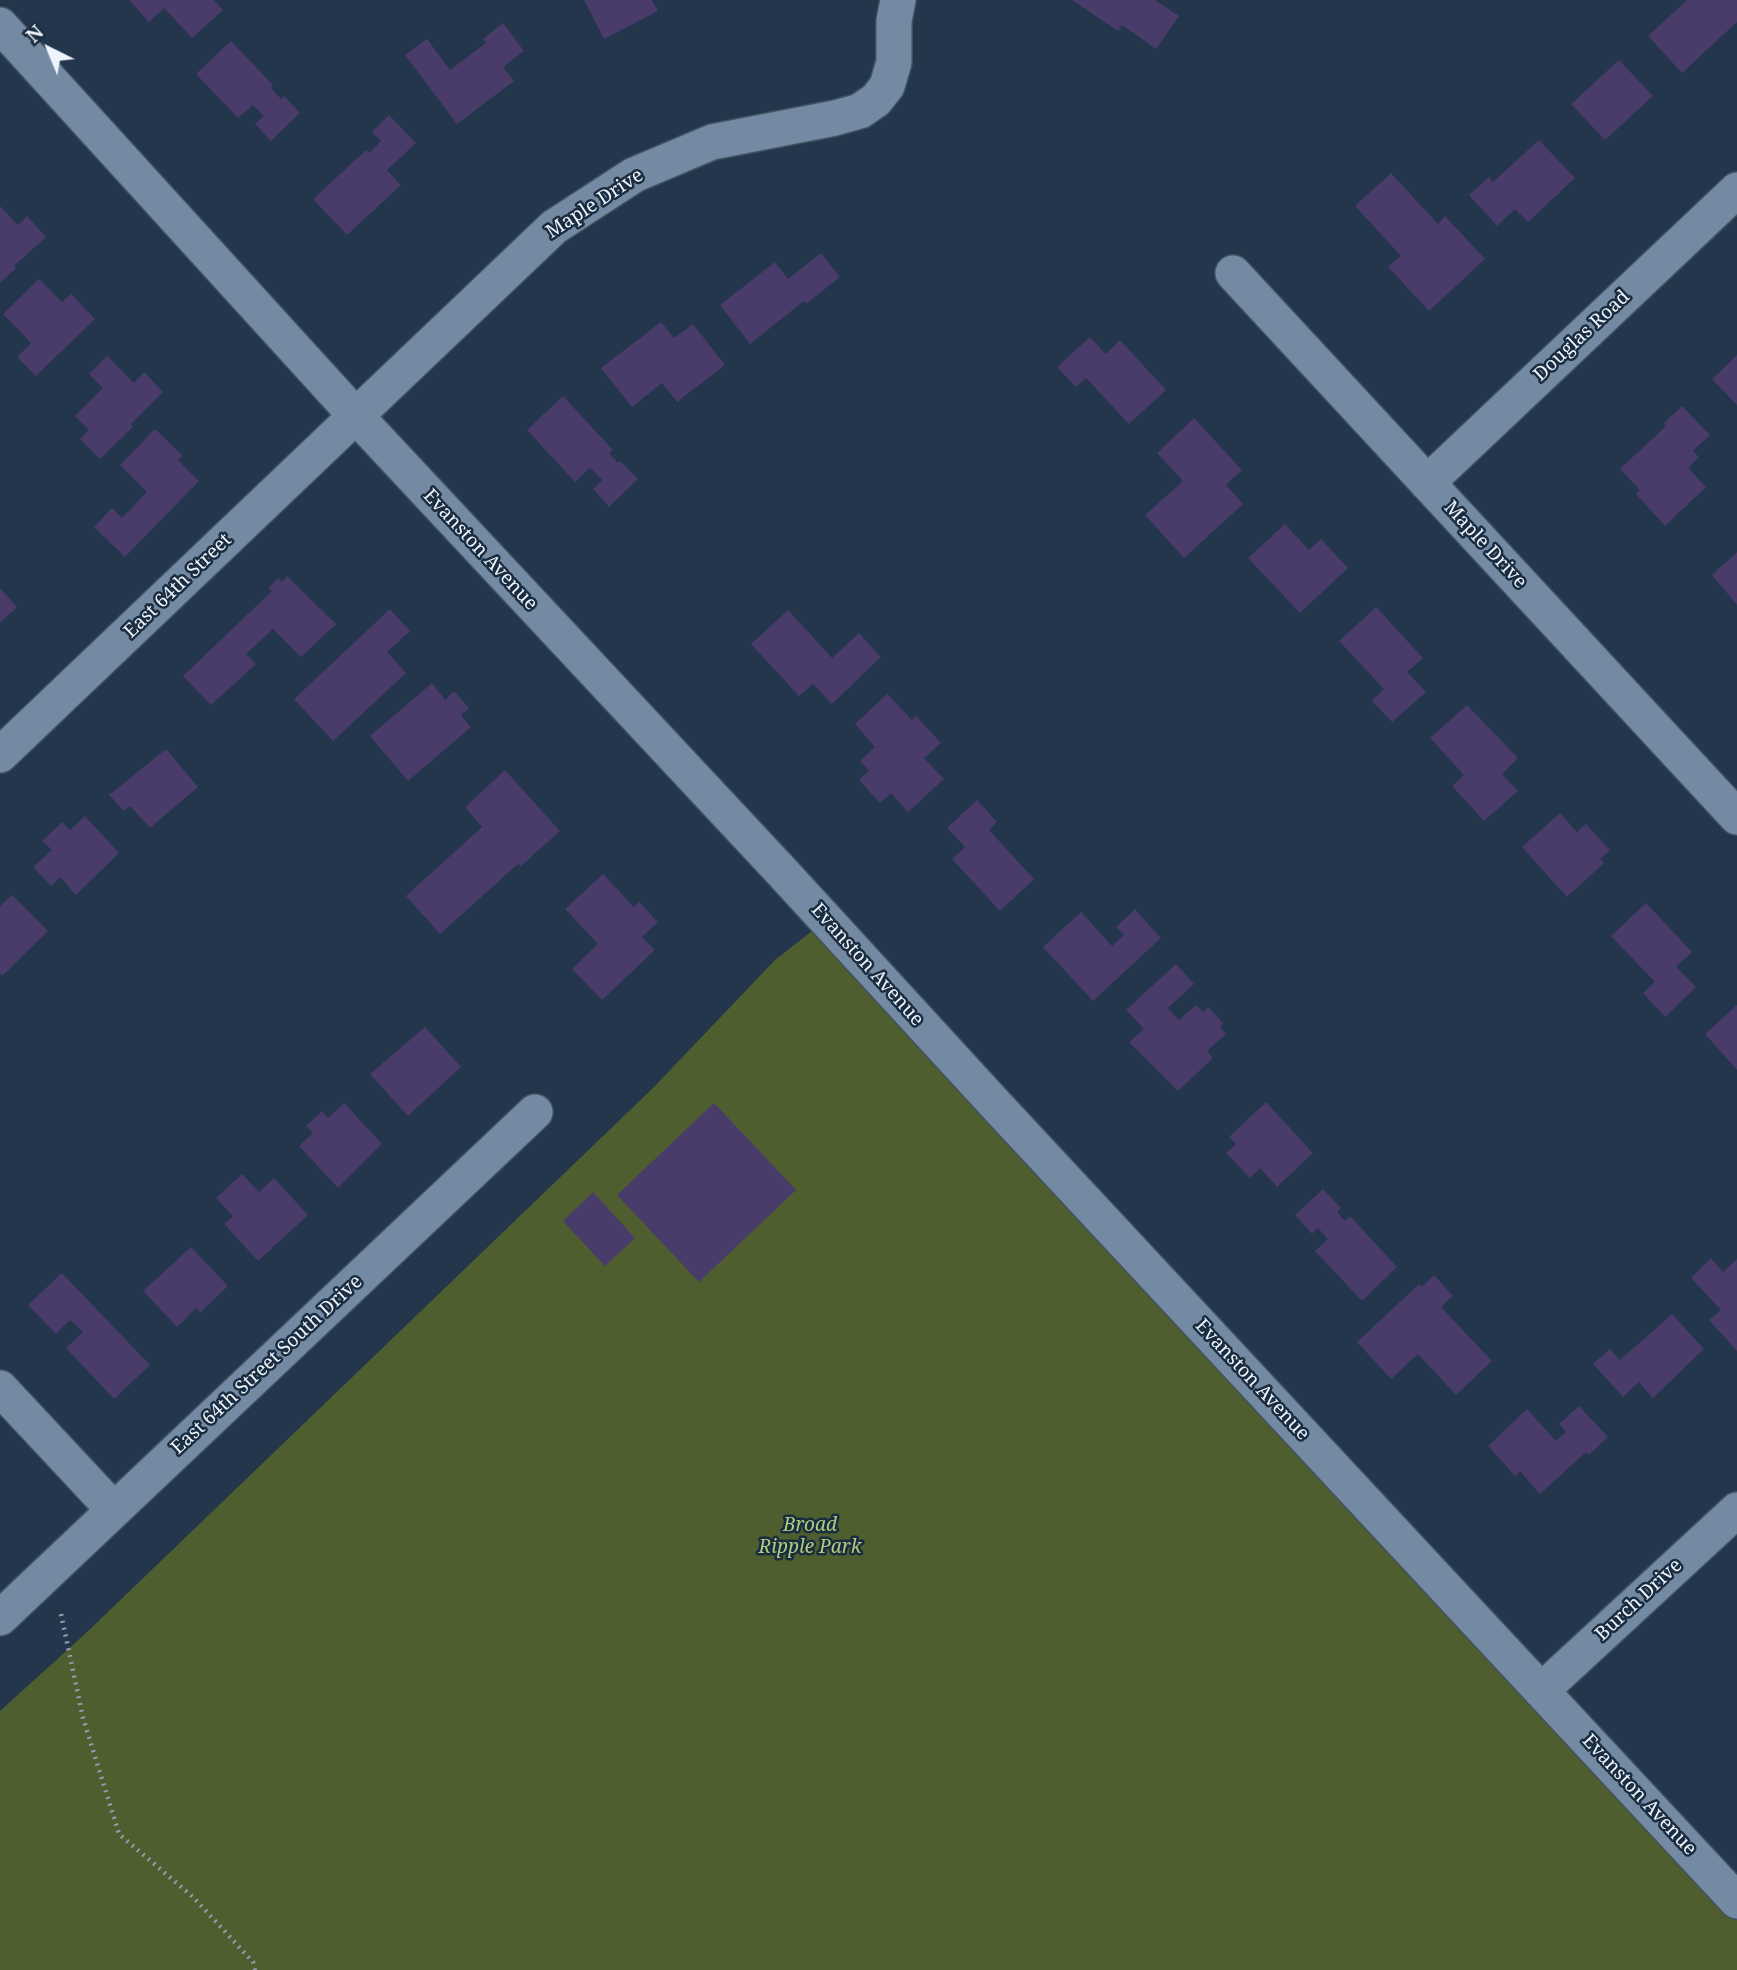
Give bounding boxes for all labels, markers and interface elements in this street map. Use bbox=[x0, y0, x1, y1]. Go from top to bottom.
north arrow bbox=[14, 14, 84, 84]
text: N bbox=[20, 19, 49, 48]
street label: Maple Drive bbox=[542, 164, 648, 244]
street label: Douglas Road bbox=[1529, 286, 1635, 386]
street label: Evanston Avenue bbox=[418, 485, 542, 615]
street label: Maple Drive bbox=[1439, 497, 1531, 593]
street label: East 64th Street bbox=[119, 529, 237, 643]
street label: Evanston Avenue bbox=[806, 899, 928, 1031]
street label: East 64th Street South Drive bbox=[167, 1271, 367, 1459]
street label: Evanston Avenue bbox=[1190, 1315, 1314, 1445]
park label: Broad Ripple Park bbox=[759, 1515, 861, 1559]
street label: Burch Drive bbox=[1591, 1554, 1687, 1646]
street label: Evanston Avenue bbox=[1577, 1730, 1701, 1860]

